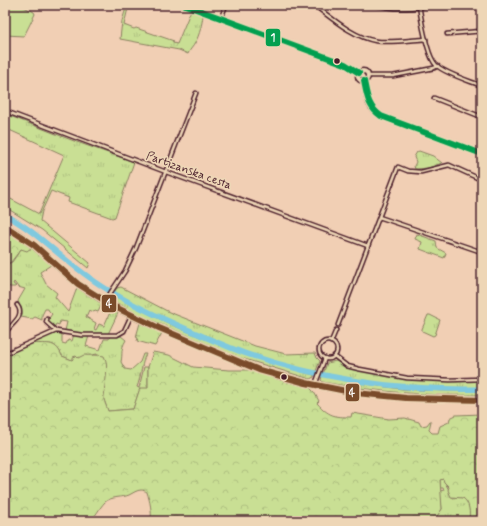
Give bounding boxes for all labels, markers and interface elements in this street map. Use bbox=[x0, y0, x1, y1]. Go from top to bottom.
line badge: 1 bbox=[265, 28, 281, 47]
text: 1 bbox=[271, 31, 276, 45]
unlabelled marker bbox=[332, 56, 342, 66]
street label: Partizanska cesta bbox=[144, 148, 234, 194]
line badge: 4 bbox=[101, 294, 117, 313]
text: 4 bbox=[106, 297, 113, 311]
unlabelled marker bbox=[279, 372, 289, 382]
line badge: 4 bbox=[345, 383, 360, 402]
text: 4 bbox=[349, 386, 356, 400]

